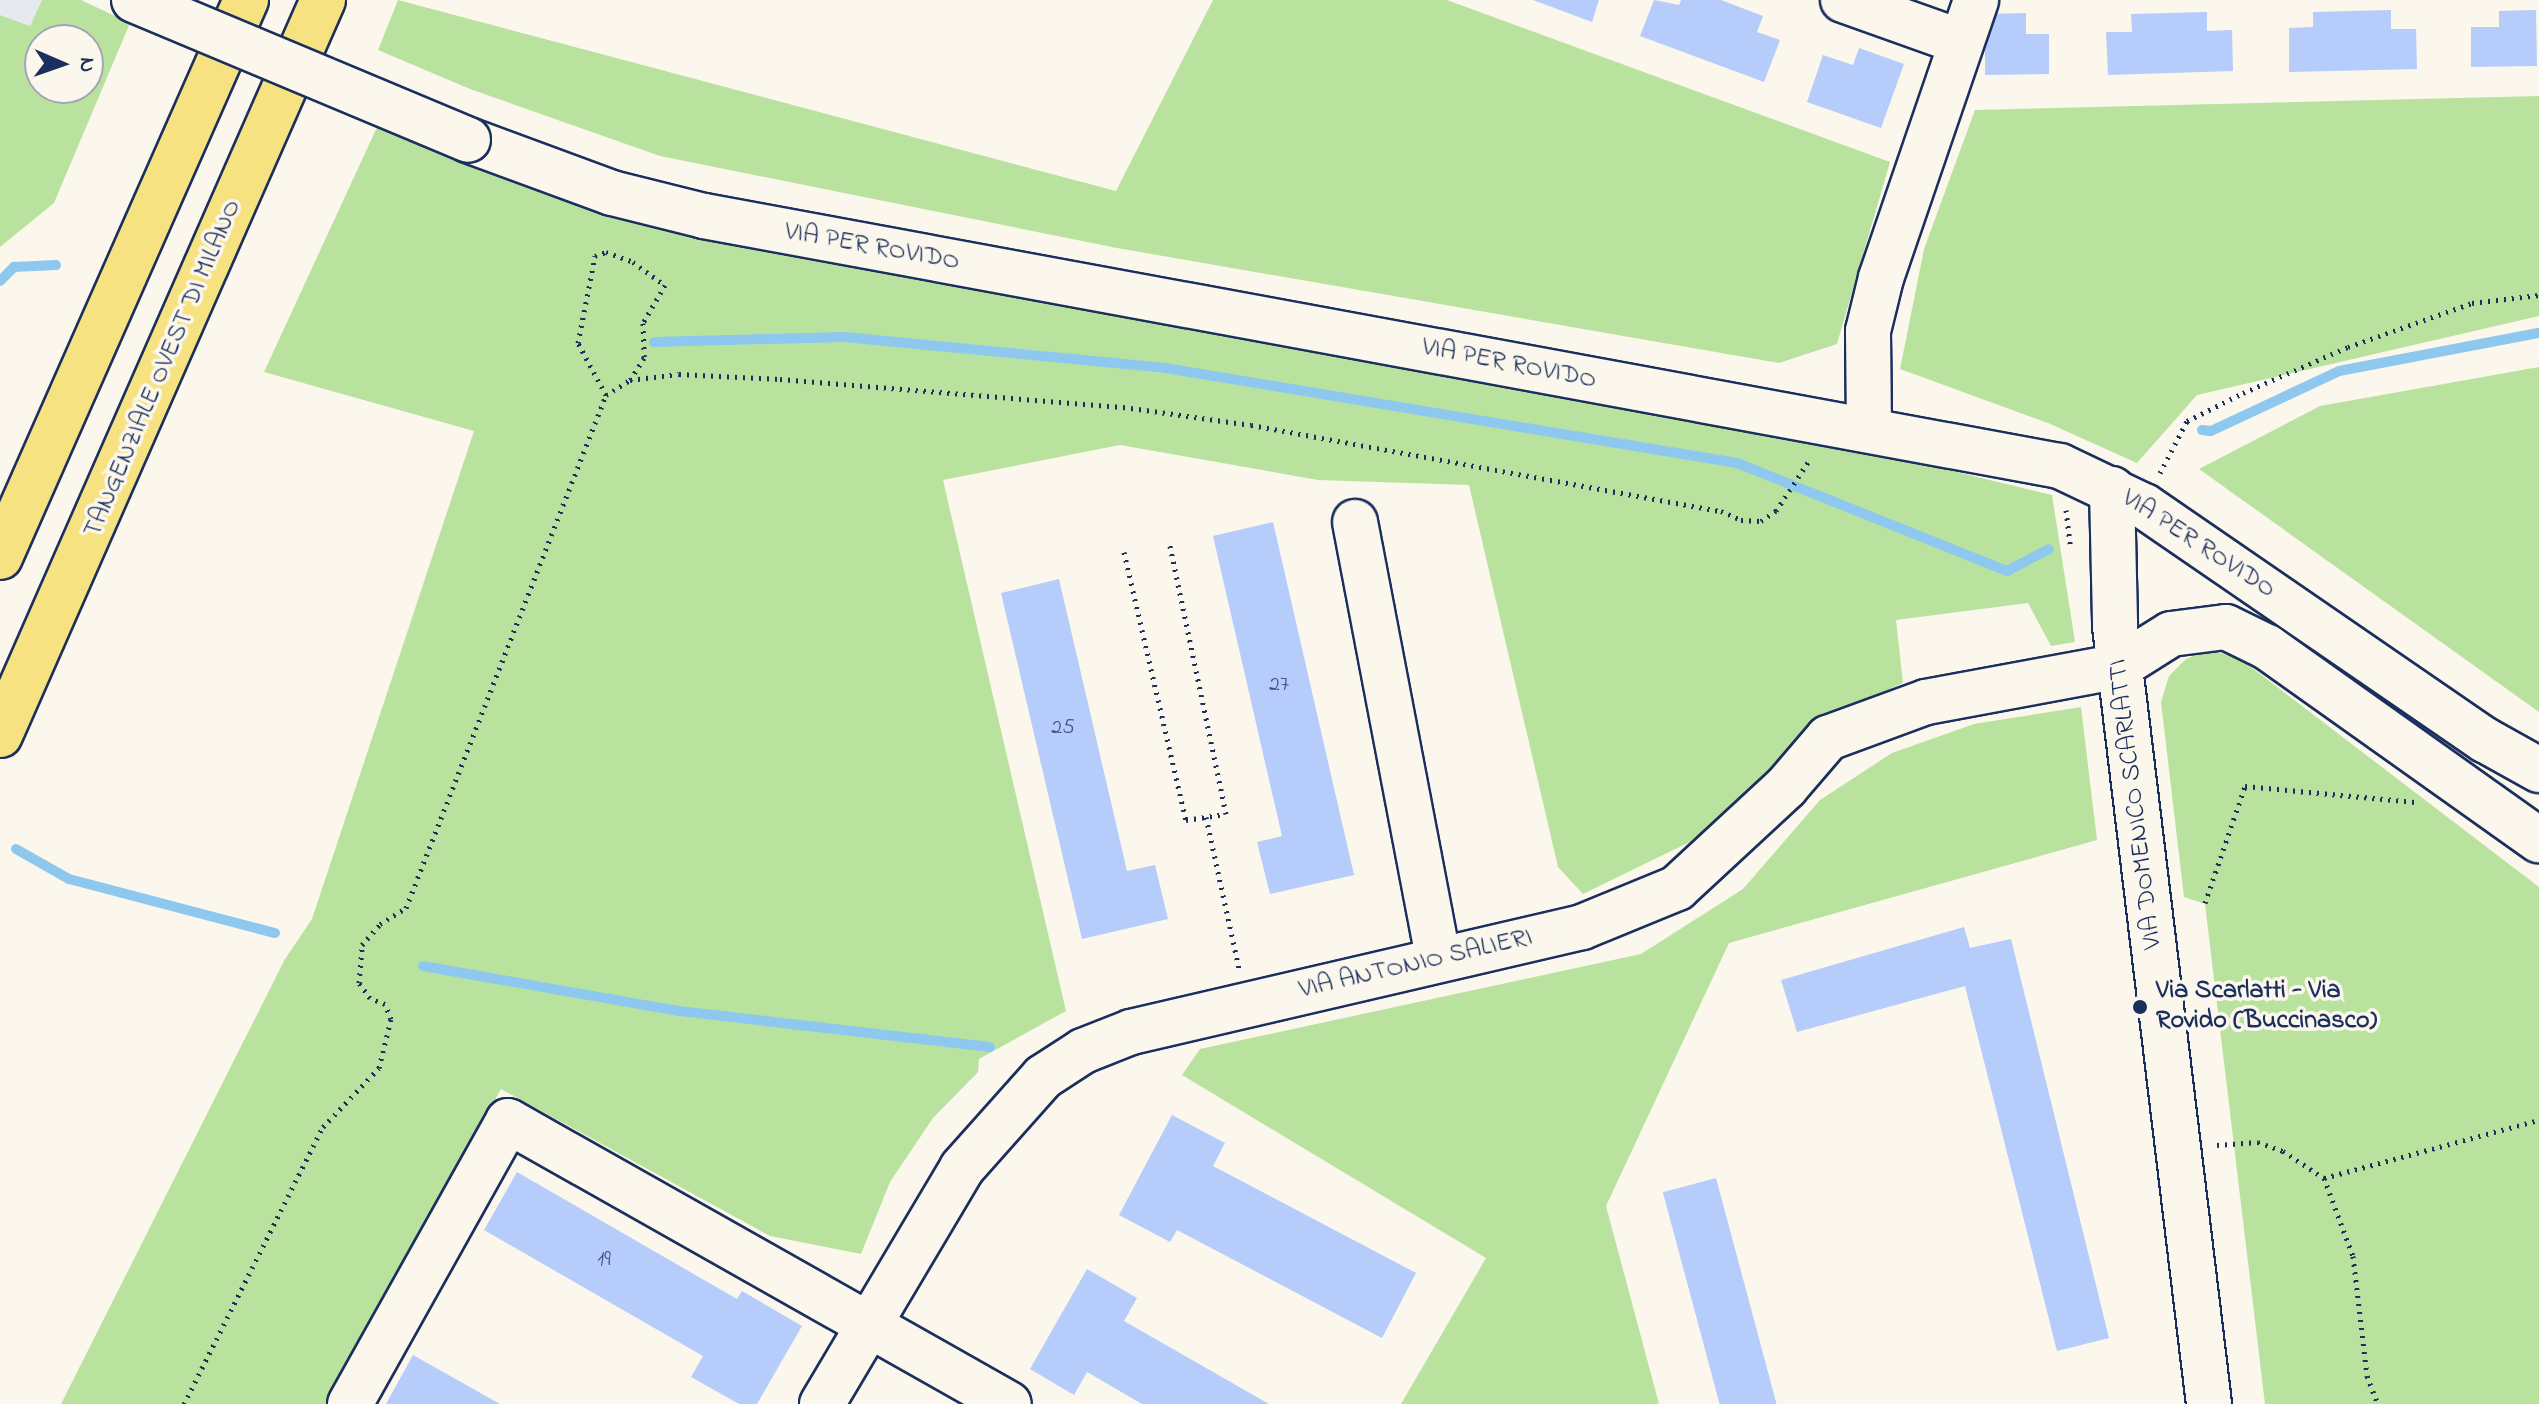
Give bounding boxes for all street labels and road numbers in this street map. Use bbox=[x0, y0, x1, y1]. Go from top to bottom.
street label: TANGENZIALE OVEST DI MILANO bbox=[79, 195, 249, 543]
street label: VIA PER ROVIDO bbox=[782, 217, 962, 279]
street label: VIA PER ROVIDO bbox=[1419, 333, 1599, 397]
street label: VIA PER ROVIDO bbox=[2115, 484, 2281, 606]
street label: VIA DOMENICO SCARLATTI bbox=[2104, 657, 2170, 951]
street label: VIA ANTONIO SALIERI bbox=[1296, 923, 1536, 1007]

